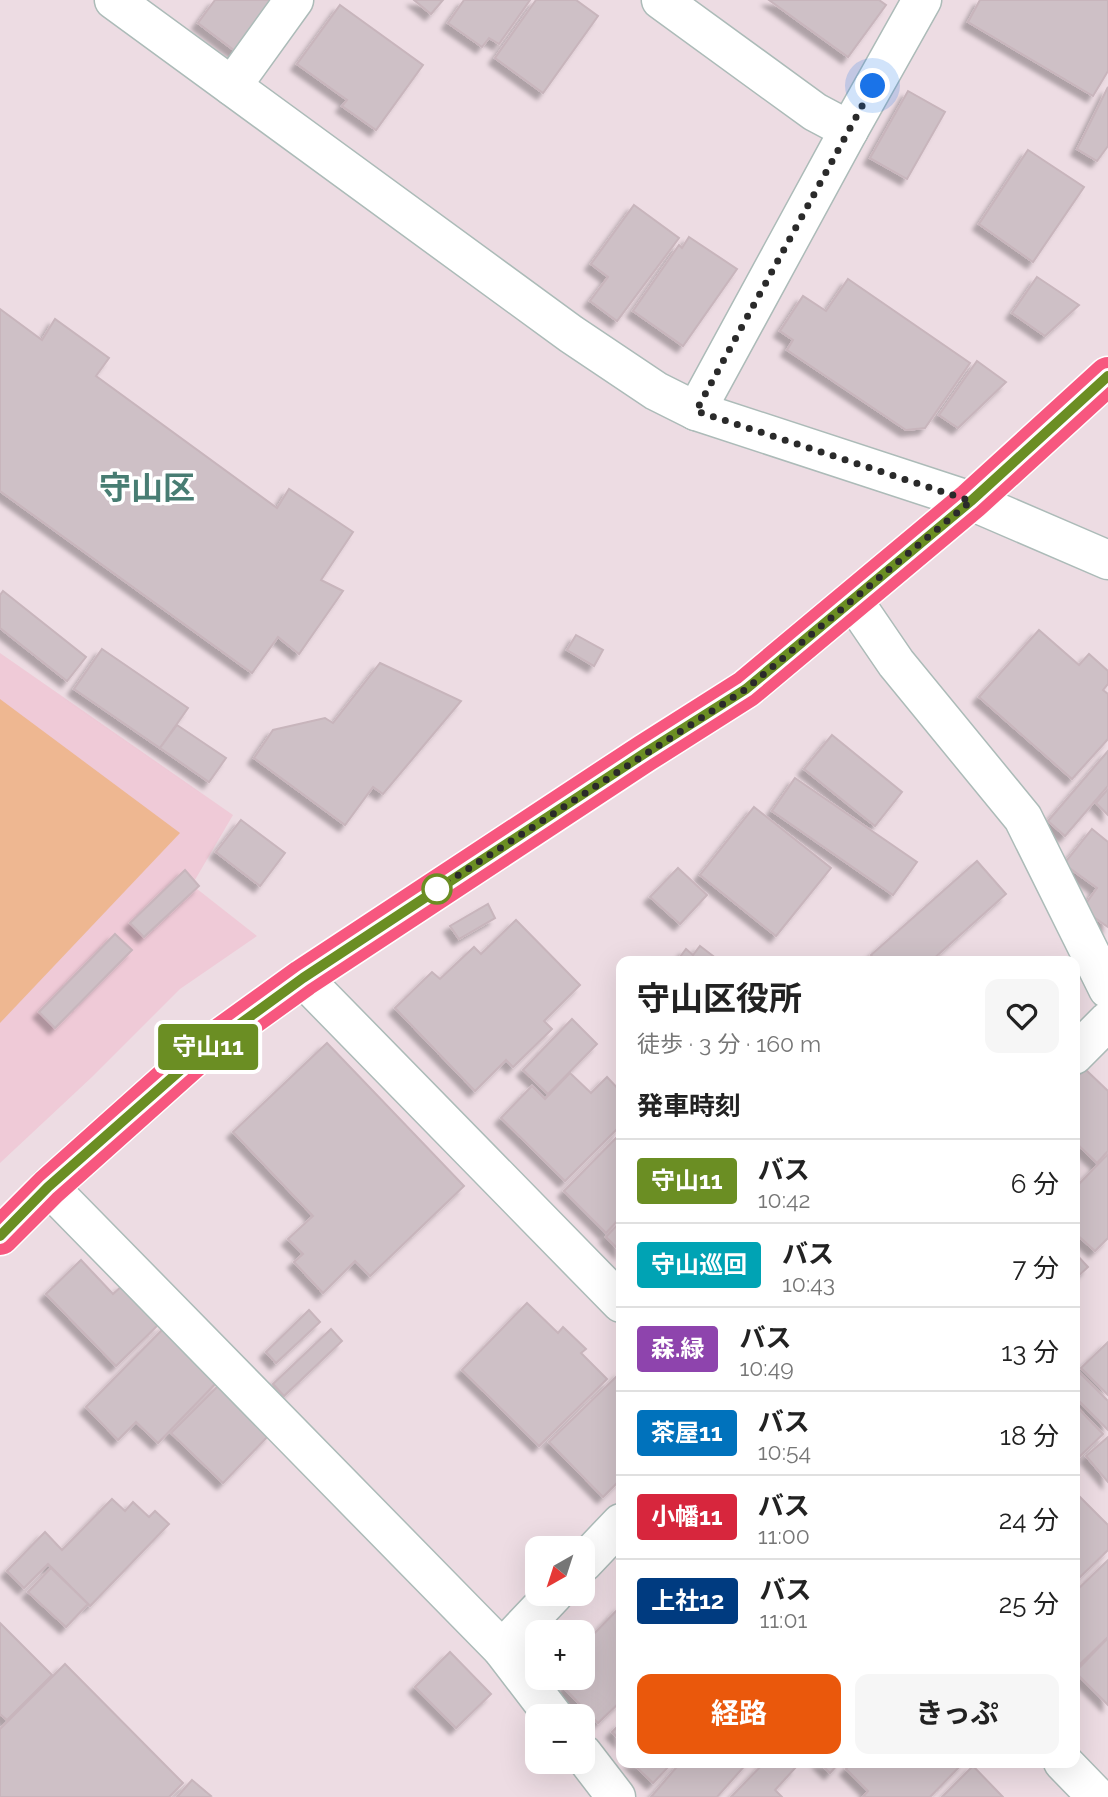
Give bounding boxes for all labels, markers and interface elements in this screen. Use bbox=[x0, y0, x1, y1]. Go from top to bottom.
your location bbox=[855, 68, 890, 103]
district label: 守山区 bbox=[99, 469, 195, 506]
unlabelled marker bbox=[422, 874, 452, 904]
text: 守山区役所 bbox=[637, 979, 802, 1018]
button: heart bbox=[985, 979, 1059, 1053]
line badge: 守山11 bbox=[159, 1024, 257, 1070]
text: 徒歩 · 3 分 · 160 m bbox=[637, 1030, 821, 1057]
text: 守山11 bbox=[172, 1032, 244, 1061]
text: 発車時刻 bbox=[637, 1091, 741, 1121]
text: バス bbox=[758, 1155, 810, 1185]
text: 守山11 bbox=[651, 1166, 723, 1195]
text: 6 分 bbox=[1011, 1169, 1059, 1199]
text: 10:42 bbox=[758, 1186, 811, 1213]
text: バス bbox=[782, 1239, 834, 1269]
text: 守山巡回 bbox=[651, 1250, 747, 1279]
text: 7 分 bbox=[1012, 1253, 1059, 1283]
text: 10:43 bbox=[782, 1270, 835, 1297]
text: バス bbox=[739, 1323, 791, 1353]
text: 森.緑 bbox=[651, 1334, 704, 1363]
text: 13 分 bbox=[1001, 1337, 1059, 1367]
text: 10:49 bbox=[739, 1354, 794, 1381]
text: バス bbox=[758, 1407, 810, 1437]
text: 茶屋11 bbox=[651, 1418, 723, 1447]
text: 18 分 bbox=[1000, 1421, 1059, 1451]
text: 10:54 bbox=[758, 1438, 811, 1465]
text: バス bbox=[758, 1491, 810, 1521]
text: 小幡11 bbox=[651, 1502, 723, 1531]
text: 24 分 bbox=[999, 1505, 1059, 1535]
text: 11:00 bbox=[758, 1522, 810, 1549]
north arrow bbox=[525, 1536, 595, 1606]
map controls bbox=[525, 1536, 595, 1774]
text: バス bbox=[759, 1575, 811, 1605]
text: 上社12 bbox=[651, 1586, 724, 1615]
text: 25 分 bbox=[999, 1589, 1059, 1619]
text: 11:01 bbox=[759, 1606, 807, 1633]
button: + bbox=[525, 1620, 595, 1690]
button: 経路 bbox=[637, 1674, 841, 1754]
button: きっぷ bbox=[855, 1674, 1059, 1754]
button: − bbox=[525, 1704, 595, 1774]

